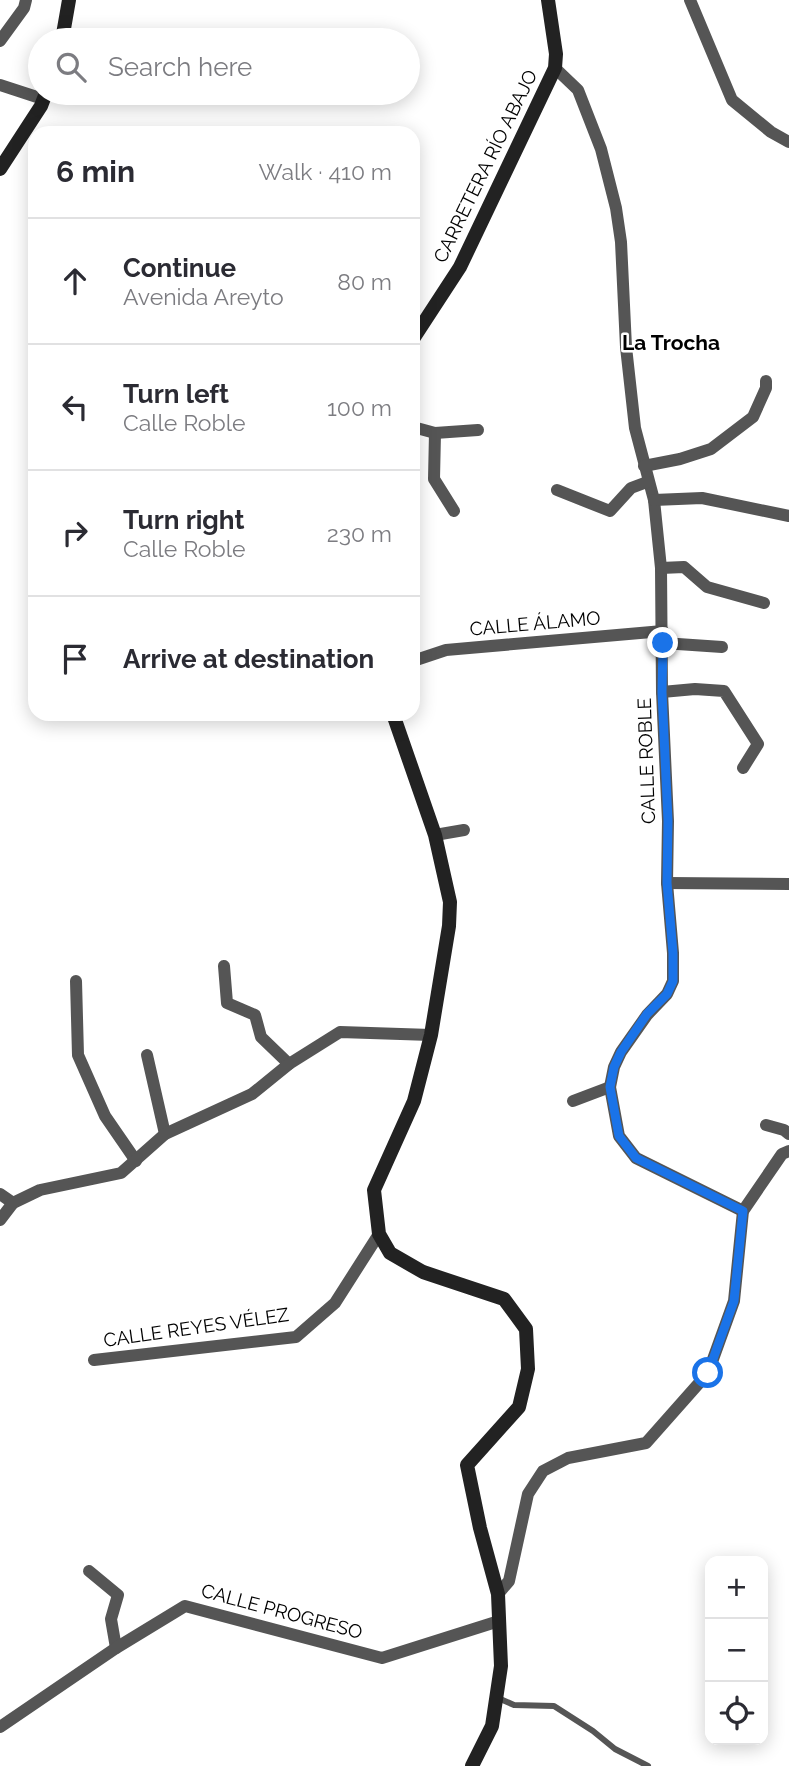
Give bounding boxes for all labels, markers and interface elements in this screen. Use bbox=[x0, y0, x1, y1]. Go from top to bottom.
search box bbox=[28, 28, 420, 105]
icon: search bbox=[52, 48, 90, 86]
text: Search here bbox=[108, 52, 252, 82]
street label: CARRETERA RÍO ABAJO bbox=[429, 66, 541, 266]
text: 6 min bbox=[56, 154, 135, 189]
text: Walk · 410 m bbox=[259, 158, 392, 185]
text: Continue bbox=[123, 253, 236, 283]
icon: ahead bbox=[56, 262, 94, 300]
text: 80 m bbox=[337, 268, 392, 295]
text: Avenida Areyto bbox=[123, 283, 284, 310]
district label: La Trocha bbox=[622, 330, 720, 355]
text: Turn left bbox=[123, 379, 229, 409]
icon: left bbox=[56, 388, 94, 426]
text: 100 m bbox=[327, 394, 392, 421]
text: Calle Roble bbox=[123, 409, 245, 436]
text: Turn right bbox=[123, 505, 244, 535]
icon: right bbox=[56, 514, 94, 552]
text: 230 m bbox=[327, 520, 392, 547]
text: Calle Roble bbox=[123, 535, 245, 562]
street label: CALLE ÁLAMO bbox=[469, 606, 601, 640]
route end bbox=[647, 627, 678, 658]
icon: arrive bbox=[56, 640, 94, 678]
text: Arrive at destination bbox=[123, 644, 374, 674]
street label: CALLE ROBLE bbox=[633, 698, 659, 824]
street label: CALLE REYES VÉLEZ bbox=[102, 1303, 290, 1351]
route start bbox=[692, 1357, 723, 1388]
map controls bbox=[705, 1556, 768, 1745]
button: + bbox=[705, 1556, 768, 1619]
street label: CALLE PROGRESO bbox=[199, 1579, 365, 1643]
button: − bbox=[705, 1619, 768, 1682]
button: locate bbox=[705, 1682, 768, 1745]

